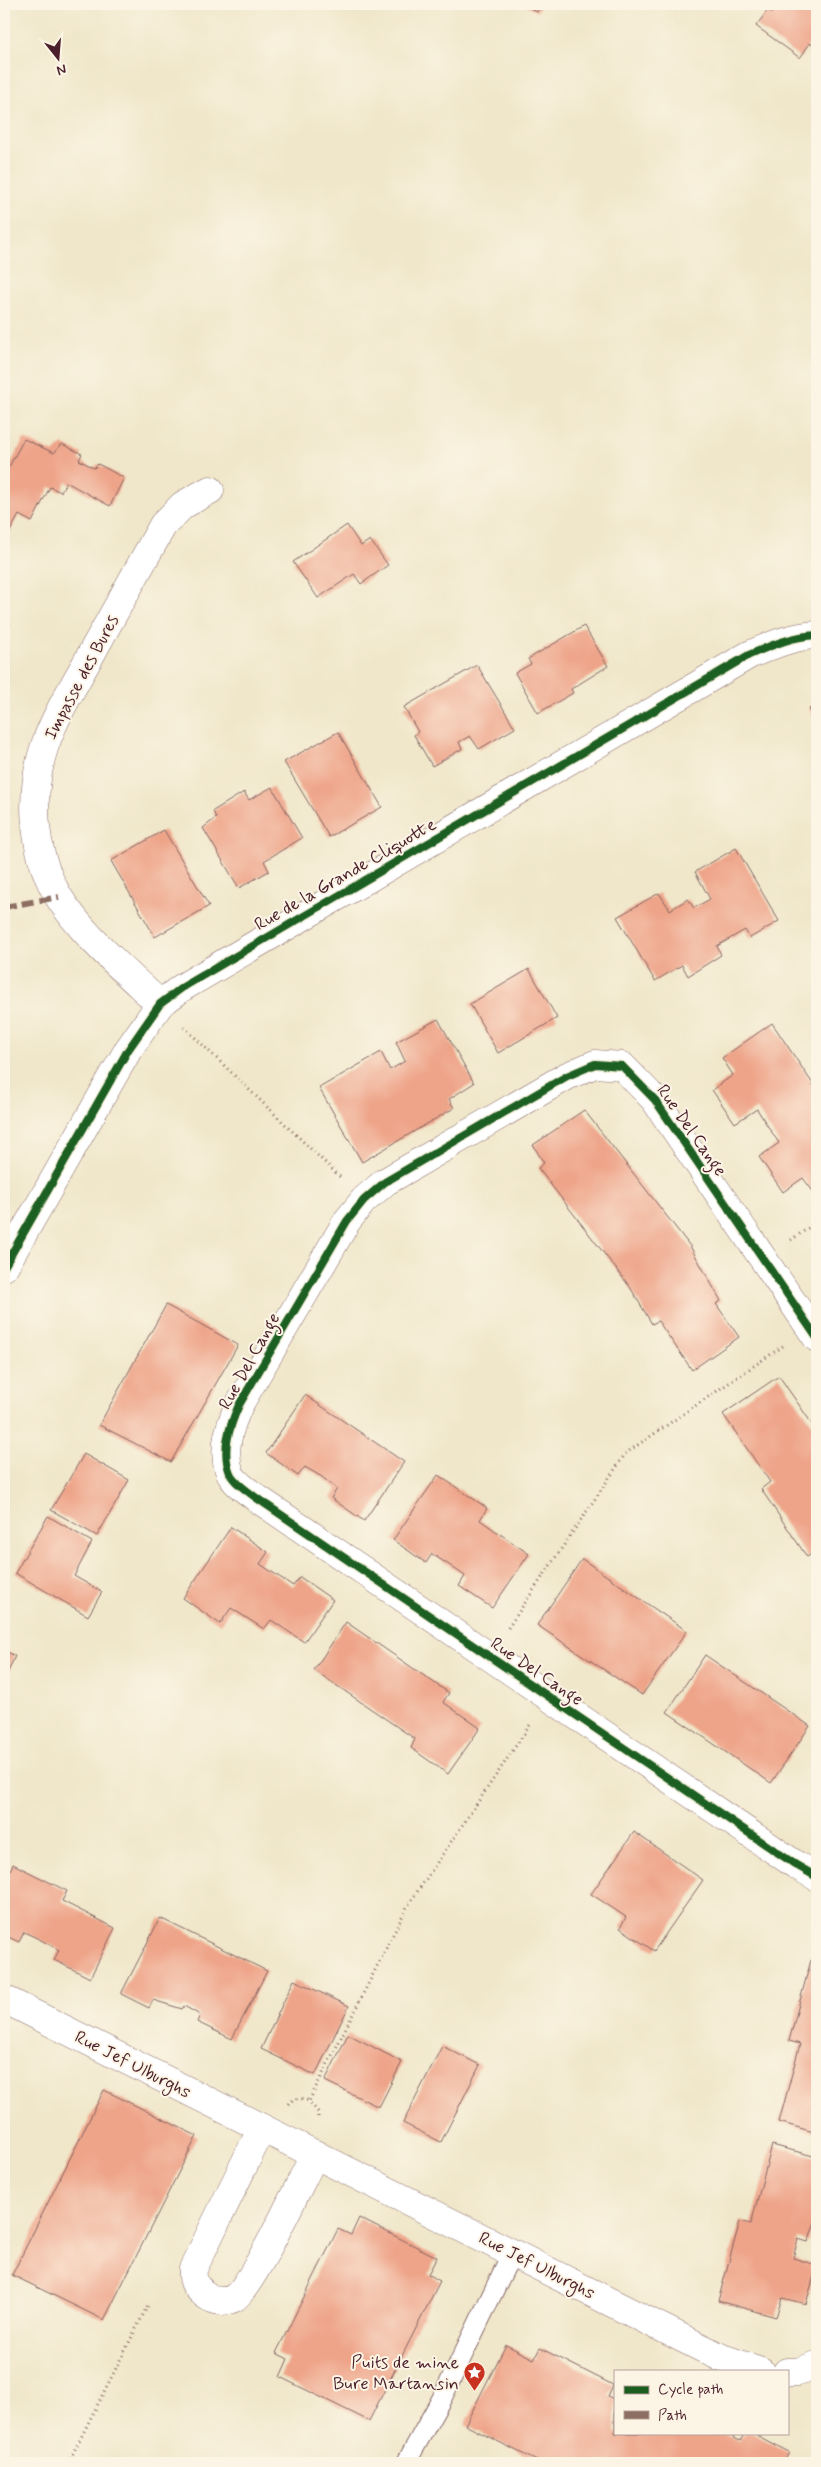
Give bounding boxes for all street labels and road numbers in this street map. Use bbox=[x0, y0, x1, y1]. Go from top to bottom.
street label: Impasse des Bures bbox=[39, 611, 125, 744]
street label: Rue de la Grande Cliquotte bbox=[250, 813, 441, 937]
street label: Rue Del Cange bbox=[649, 1080, 732, 1183]
street label: Rue Del Cange bbox=[213, 1309, 288, 1415]
street label: Rue Del Cange bbox=[484, 1632, 588, 1713]
street label: Rue Jef Ulburghs bbox=[70, 2025, 195, 2105]
street label: Rue Jef Ulburghs bbox=[474, 2226, 599, 2306]

